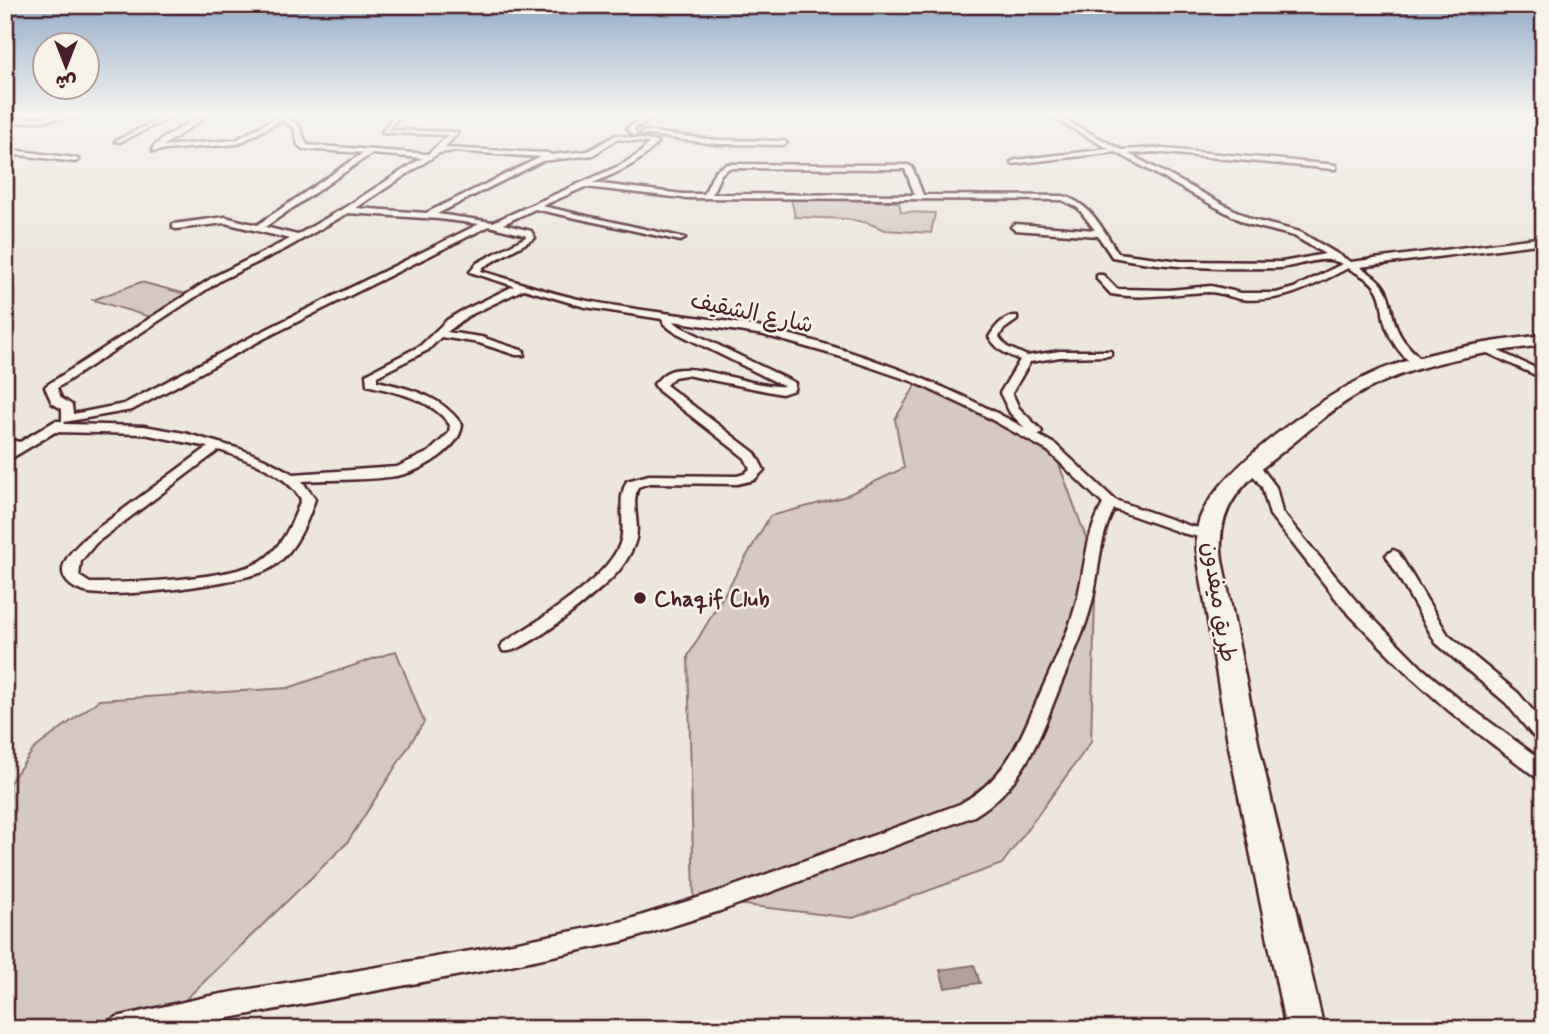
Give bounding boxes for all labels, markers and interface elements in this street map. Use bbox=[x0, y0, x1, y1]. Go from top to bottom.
north arrow bbox=[32, 32, 102, 102]
text: ش bbox=[55, 69, 76, 94]
street label: شارع الشقيف bbox=[687, 286, 816, 342]
street label: طريق ميفدون bbox=[1194, 540, 1242, 665]
place label: Chaqif Club bbox=[654, 585, 770, 615]
marker: Chaqif Club bbox=[632, 590, 648, 606]

